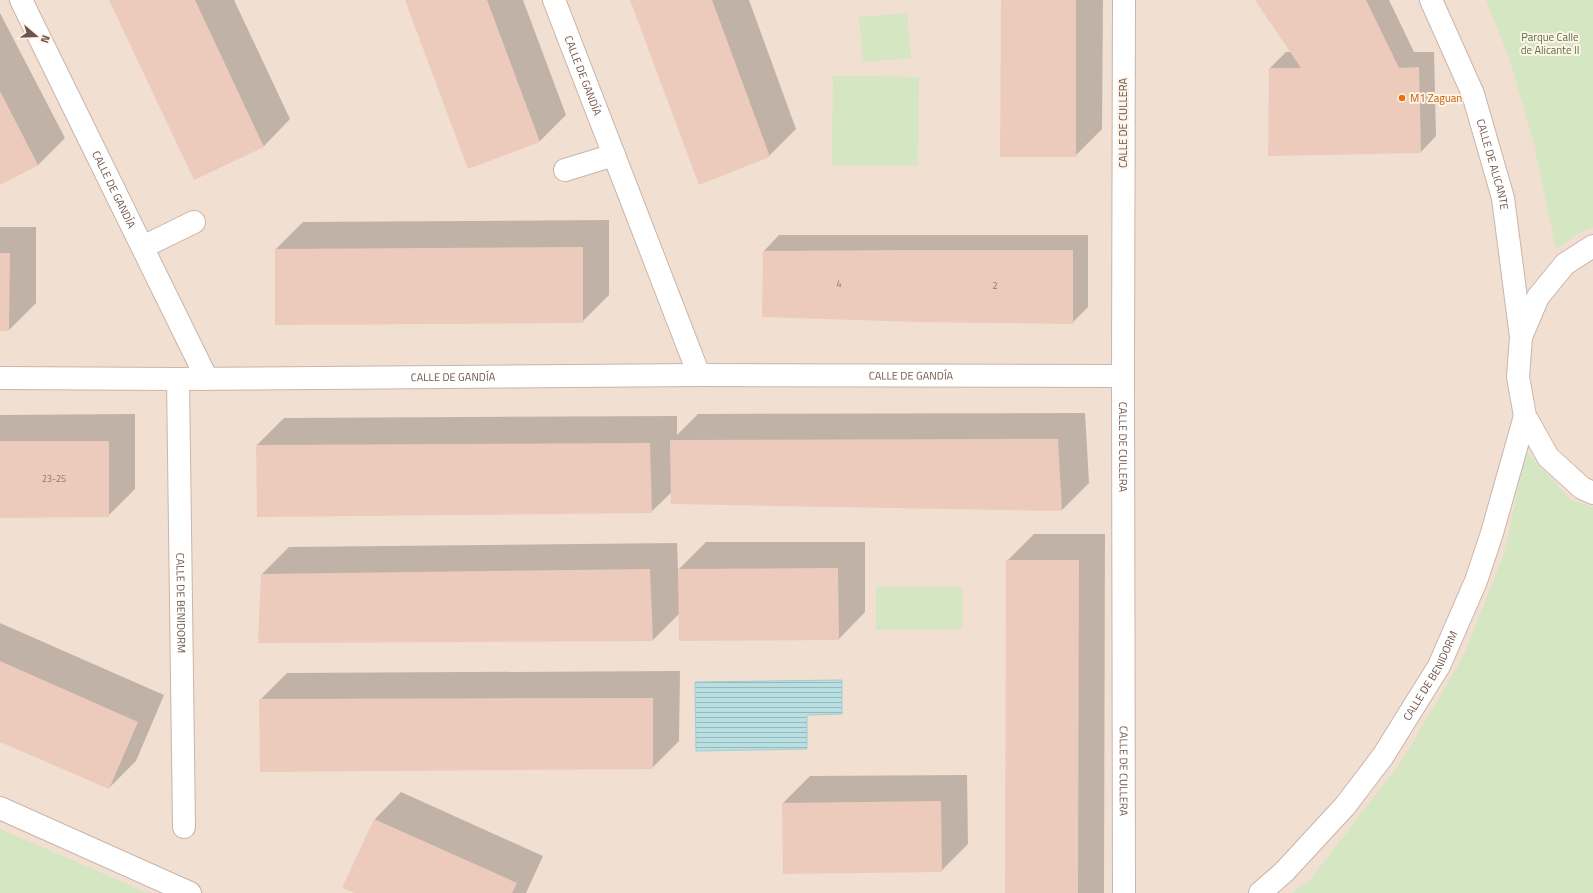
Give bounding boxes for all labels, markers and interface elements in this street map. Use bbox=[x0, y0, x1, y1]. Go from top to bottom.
north arrow bbox=[16, 16, 56, 56]
park label: Parque Calle de Alicante II bbox=[1521, 29, 1579, 58]
text: N bbox=[37, 33, 54, 45]
street label: CALLE DE GANDÍA bbox=[561, 33, 606, 118]
street label: CALLE DE CULLERA bbox=[1115, 77, 1131, 168]
place label: M1 Zaguan bbox=[1410, 90, 1462, 106]
marker: M1 Zaguan bbox=[1397, 93, 1407, 103]
street label: CALLE DE ALICANTE bbox=[1473, 117, 1512, 211]
street label: CALLE DE GANDÍA bbox=[88, 148, 140, 231]
house number: 4 bbox=[836, 277, 842, 290]
house number: 2 bbox=[992, 279, 998, 292]
street label: CALLE DE GANDÍA bbox=[869, 367, 954, 384]
street label: CALLE DE GANDÍA bbox=[411, 369, 496, 385]
street label: CALLE DE CULLERA bbox=[1115, 402, 1131, 493]
house number: 23-25 bbox=[42, 472, 66, 485]
street label: CALLE DE BENIDORM bbox=[172, 553, 190, 653]
street label: CALLE DE BENIDORM bbox=[1399, 628, 1461, 724]
street label: CALLE DE CULLERA bbox=[1116, 726, 1132, 817]

